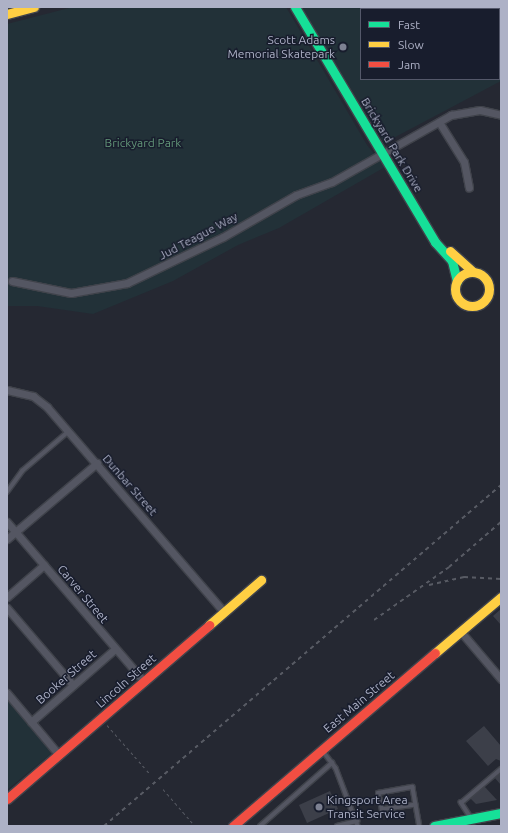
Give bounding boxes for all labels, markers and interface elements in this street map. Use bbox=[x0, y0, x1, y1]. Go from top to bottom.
legend bbox=[360, 8, 500, 80]
text: Fast bbox=[398, 18, 420, 31]
place label: Scott Adams Memorial Skatepark bbox=[227, 33, 335, 61]
text: Slow bbox=[398, 38, 424, 51]
marker: Scott Adams Memorial Skatepark bbox=[338, 42, 348, 52]
text: Jam bbox=[398, 58, 420, 71]
street label: Brickyard Park Drive bbox=[358, 95, 426, 195]
park label: Brickyard Park bbox=[105, 136, 181, 150]
street label: Jud Teague Way bbox=[156, 209, 240, 263]
street label: Dunbar Street bbox=[100, 452, 160, 518]
street label: Carver Street bbox=[54, 562, 112, 626]
street label: Booker Street bbox=[33, 647, 99, 707]
street label: Lincoln Street bbox=[93, 651, 159, 711]
street label: East Main Street bbox=[321, 668, 397, 736]
place label: Kingsport Area Transit Service bbox=[327, 793, 408, 821]
marker: Kingsport Area Transit Service bbox=[314, 802, 324, 812]

